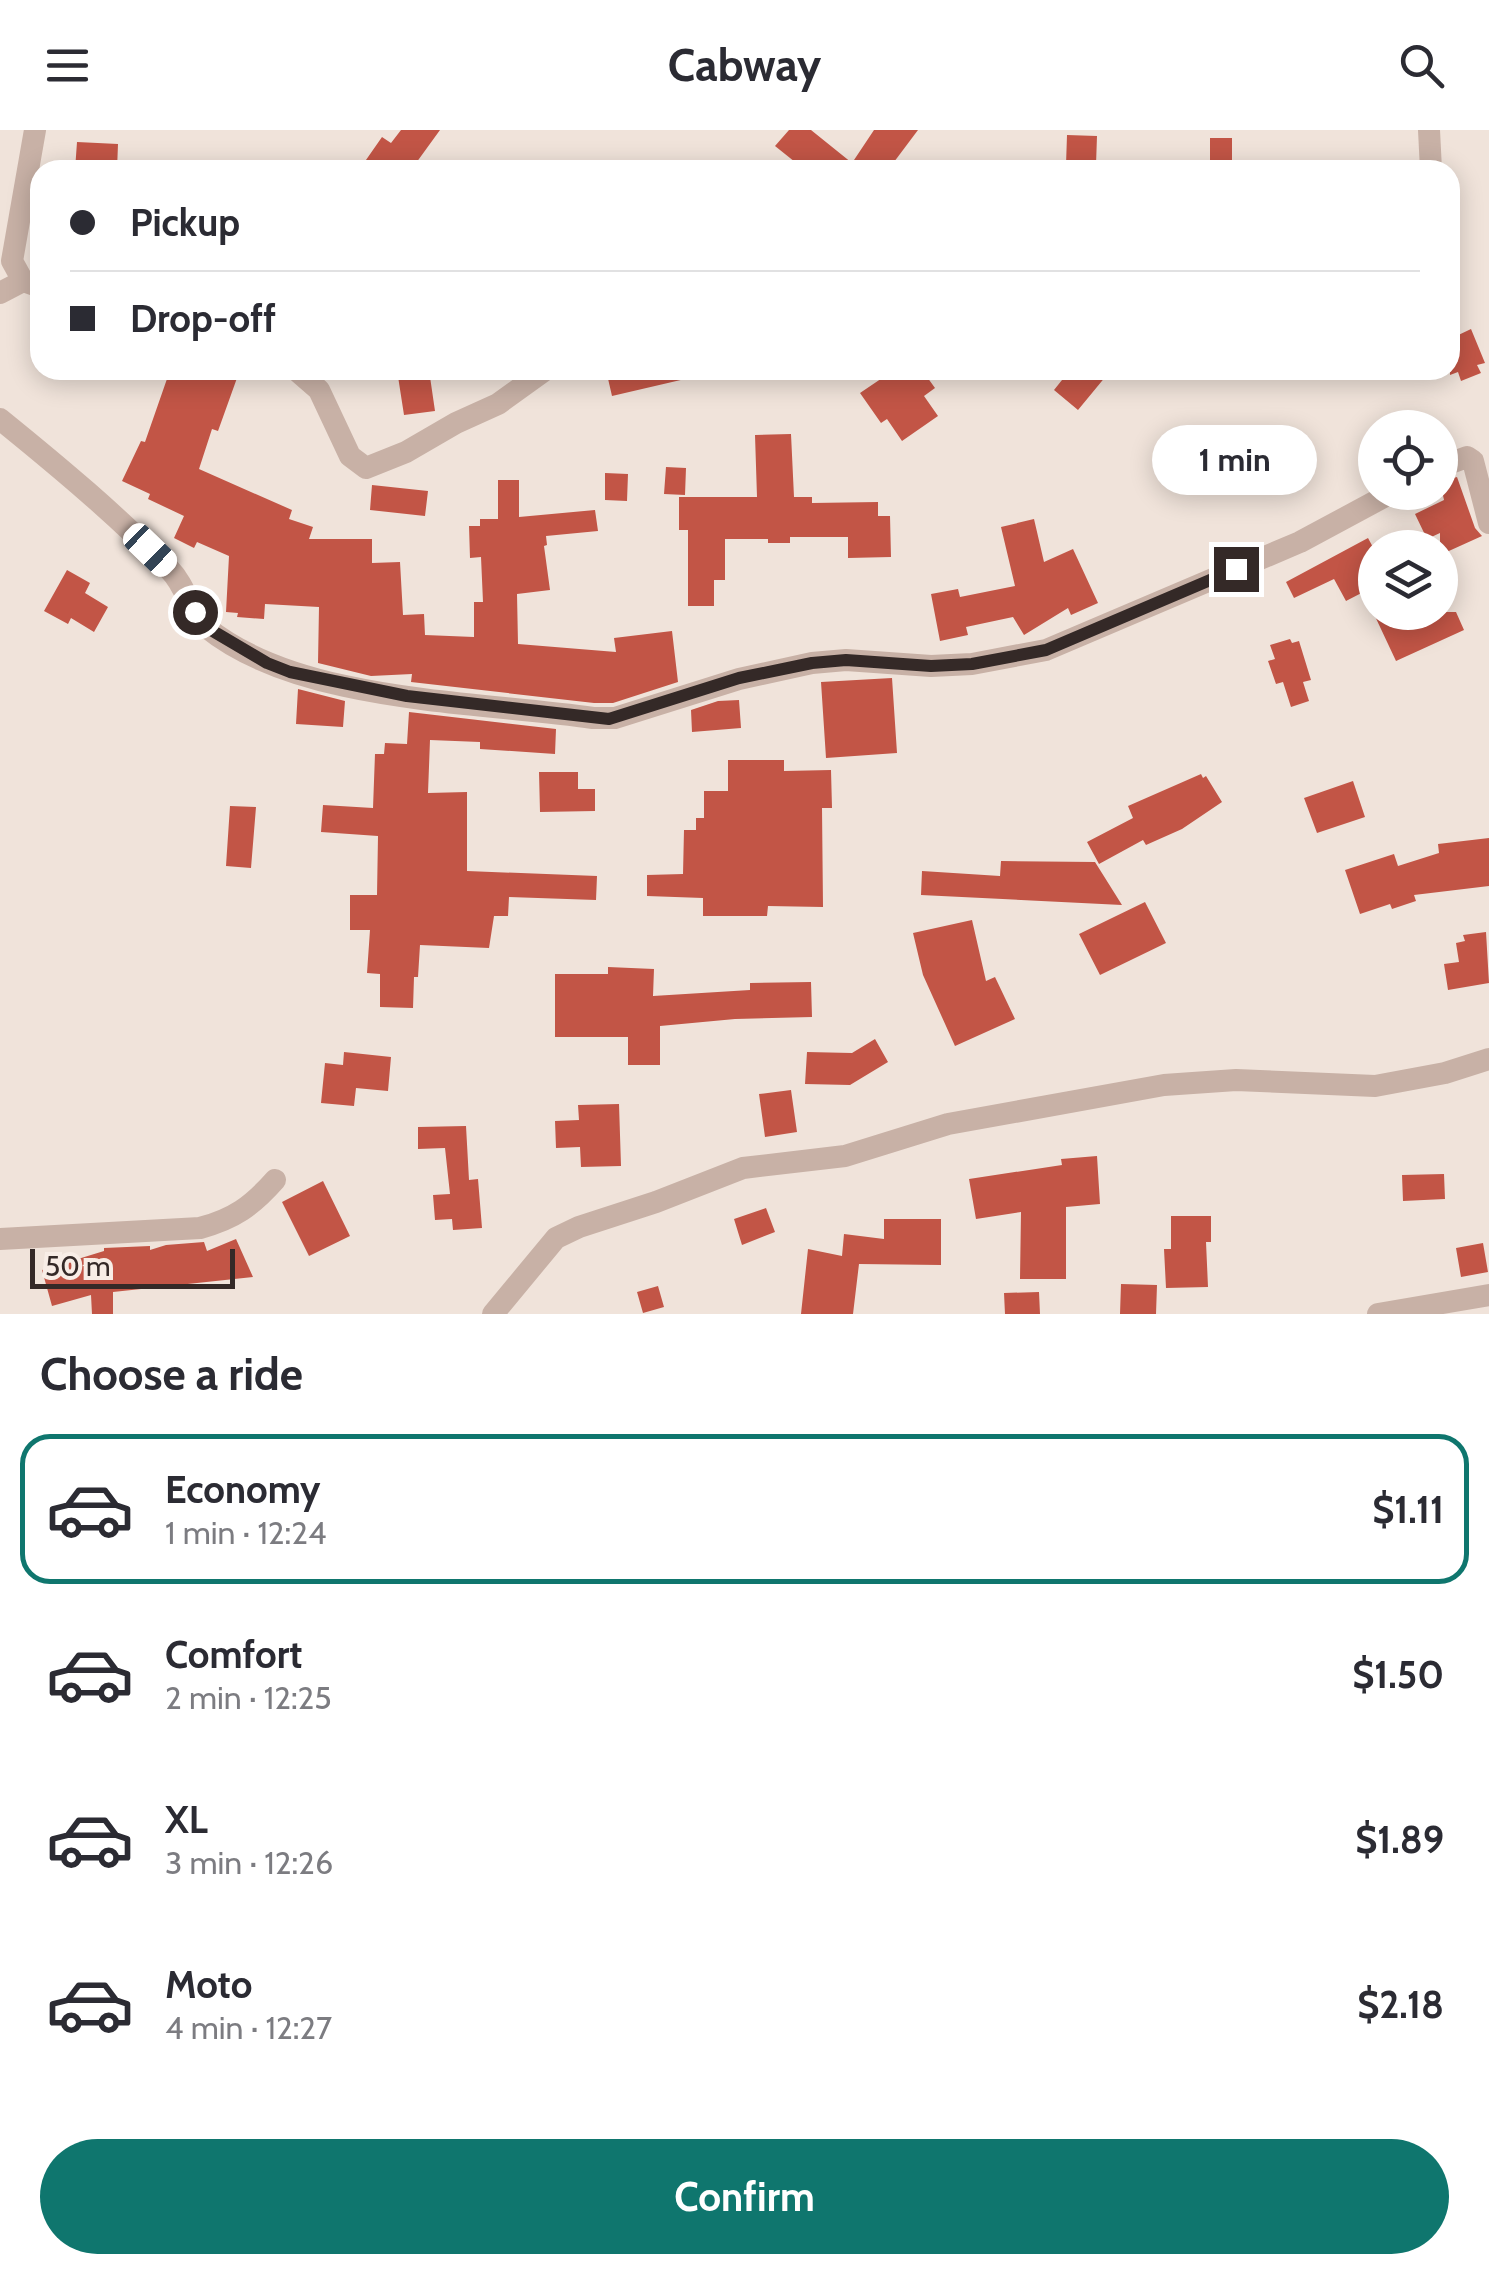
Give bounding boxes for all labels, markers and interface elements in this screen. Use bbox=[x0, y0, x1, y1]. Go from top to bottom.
icon: menu bbox=[40, 38, 95, 93]
text: Cabway bbox=[668, 38, 821, 92]
icon: search bbox=[1394, 38, 1449, 93]
text: Pickup bbox=[130, 199, 240, 246]
text: Drop-off bbox=[130, 295, 276, 342]
map controls bbox=[1358, 410, 1458, 630]
button: locate bbox=[1358, 410, 1458, 510]
callout: 1 min bbox=[1154, 424, 1318, 494]
text: 1 min bbox=[1198, 440, 1271, 479]
car bbox=[118, 518, 182, 582]
button: layers bbox=[1358, 530, 1458, 630]
route end bbox=[1214, 547, 1259, 592]
route start bbox=[173, 590, 218, 635]
scale bar bbox=[30, 1244, 235, 1288]
text: 50 m bbox=[45, 1249, 111, 1283]
text: Choose a ride bbox=[40, 1347, 303, 1401]
icon: car bbox=[45, 1464, 135, 1554]
text: Economy bbox=[165, 1466, 320, 1513]
text: $1.11 bbox=[1372, 1486, 1444, 1533]
text: 1 min · 12:24 bbox=[165, 1513, 327, 1552]
icon: car bbox=[45, 1629, 135, 1719]
text: Comfort bbox=[165, 1631, 302, 1678]
text: $1.50 bbox=[1352, 1651, 1444, 1698]
text: 2 min · 12:25 bbox=[165, 1678, 332, 1717]
icon: car bbox=[45, 1794, 135, 1884]
text: XL bbox=[165, 1796, 208, 1843]
text: $1.89 bbox=[1355, 1816, 1444, 1863]
text: 3 min · 12:26 bbox=[165, 1843, 333, 1882]
icon: car bbox=[45, 1959, 135, 2049]
text: Moto bbox=[165, 1961, 252, 2008]
text: $2.18 bbox=[1357, 1981, 1444, 2028]
text: 4 min · 12:27 bbox=[165, 2008, 332, 2047]
button: Confirm bbox=[40, 2139, 1449, 2254]

